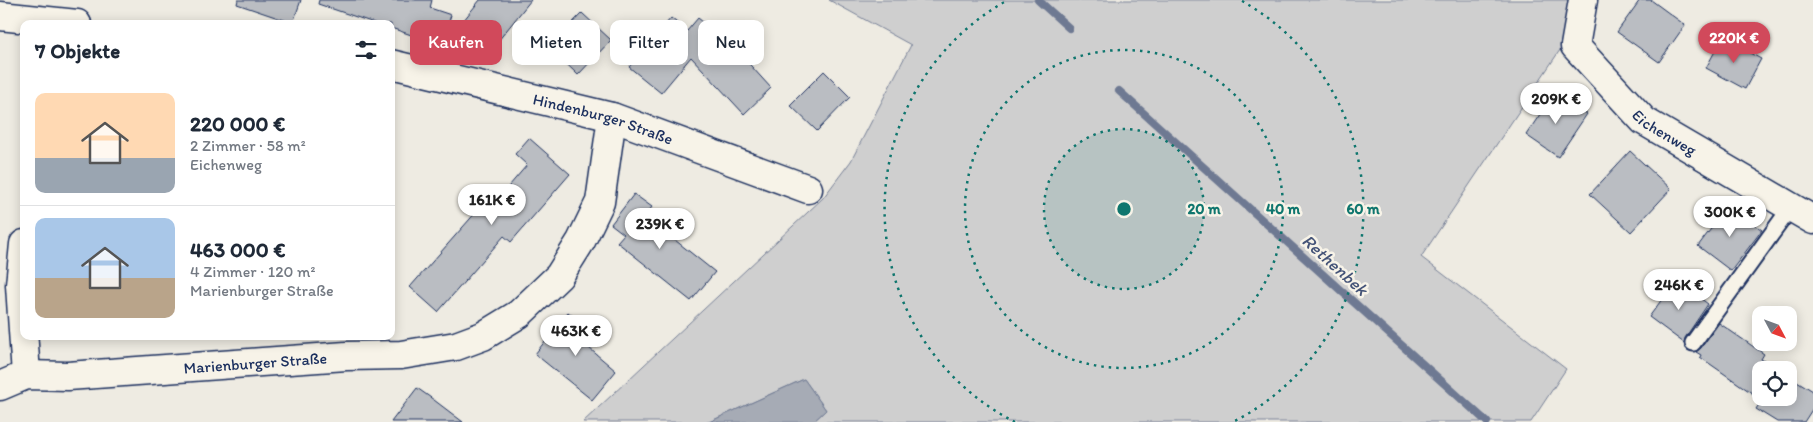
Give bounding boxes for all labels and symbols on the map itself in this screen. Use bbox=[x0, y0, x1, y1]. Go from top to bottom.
pin: 220K € bbox=[1693, 22, 1775, 64]
pin: 209K € bbox=[1515, 82, 1597, 125]
street label: Hindenburger Straße bbox=[531, 89, 676, 149]
street label: Eichenweg bbox=[1628, 106, 1701, 160]
pin: 161K € bbox=[451, 184, 533, 226]
pin: 300K € bbox=[1689, 196, 1771, 238]
centre of rings bbox=[1115, 200, 1133, 218]
text: 20 m bbox=[1187, 200, 1221, 218]
text: 40 m bbox=[1266, 200, 1301, 218]
text: 60 m bbox=[1346, 200, 1380, 218]
pin: 239K € bbox=[619, 208, 701, 250]
water label: Rethenbek bbox=[1297, 230, 1374, 302]
pin: 246K € bbox=[1638, 268, 1720, 311]
north arrow bbox=[1752, 306, 1798, 351]
pin: 463K € bbox=[535, 314, 617, 357]
street label: Marienburger Straße bbox=[183, 348, 328, 378]

